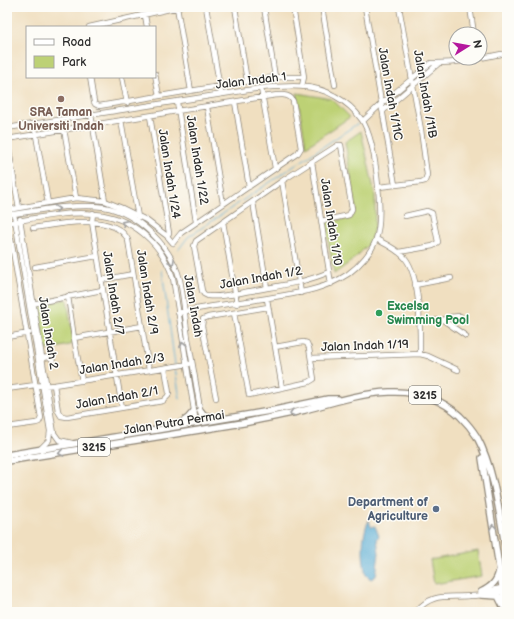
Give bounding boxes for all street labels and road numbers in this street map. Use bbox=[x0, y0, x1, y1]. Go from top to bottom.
street label: Jalan Indah 1/11C bbox=[374, 46, 406, 142]
street label: Jalan Indah /11B bbox=[410, 49, 440, 139]
street label: Jalan Indah 1 bbox=[215, 69, 287, 93]
street label: Jalan Indah 1/22 bbox=[183, 114, 211, 206]
street label: Jalan Indah 1/24 bbox=[155, 128, 184, 221]
street label: Jalan Indah 1/10 bbox=[317, 177, 345, 267]
street label: Jalan Indah 2/9 bbox=[133, 249, 161, 336]
street label: Jalan Indah 2/7 bbox=[99, 250, 127, 336]
street label: Jalan Indah 1/2 bbox=[219, 263, 303, 293]
street label: Jalan Indah bbox=[180, 274, 206, 339]
street label: Jalan Indah 2 bbox=[35, 296, 61, 370]
street label: Jalan Indah 1/19 bbox=[321, 337, 409, 355]
street label: Jalan Indah 2/3 bbox=[78, 350, 166, 378]
street label: Jalan Indah 2/1 bbox=[75, 383, 159, 413]
road number: 3215 bbox=[409, 386, 441, 404]
street label: Jalan Putra Permai bbox=[122, 408, 226, 438]
road number: 3215 bbox=[78, 438, 110, 456]

